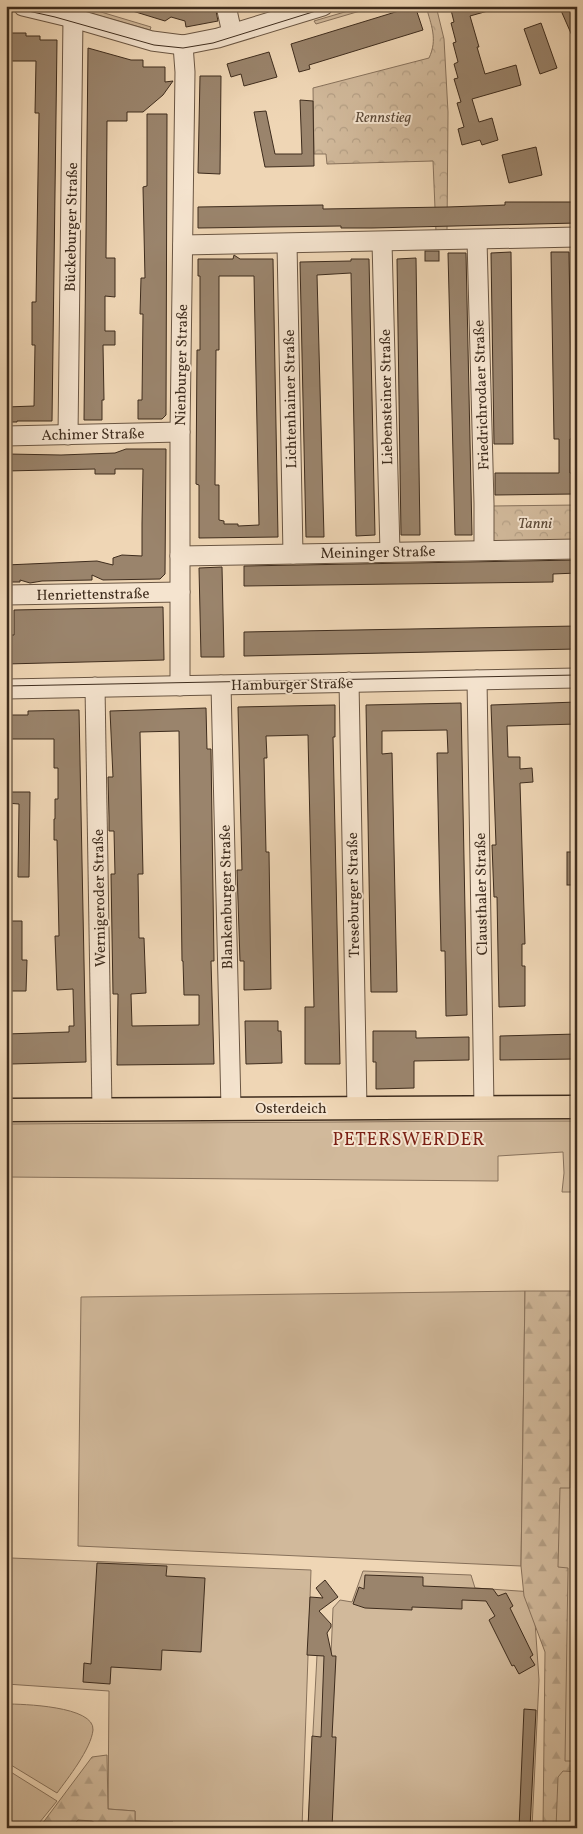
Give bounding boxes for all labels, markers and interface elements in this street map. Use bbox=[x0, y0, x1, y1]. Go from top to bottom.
park label: Rennstieg bbox=[355, 108, 412, 129]
street label: Bückeburger Straße bbox=[61, 162, 84, 292]
street label: Nienburger Straße bbox=[171, 304, 194, 426]
street label: Friedrichrodaer Straße bbox=[469, 319, 496, 470]
street label: Lichtenhainer Straße bbox=[280, 329, 303, 469]
street label: Liebensteiner Straße bbox=[376, 329, 399, 465]
street label: Achimer Straße bbox=[41, 424, 145, 447]
park label: Tanni bbox=[518, 514, 552, 535]
street label: Meininger Straße bbox=[320, 542, 436, 565]
street label: Henriettenstraße bbox=[36, 584, 150, 607]
street label: Hamburger Straße bbox=[231, 674, 353, 697]
street label: Blankenburger Straße bbox=[216, 824, 239, 969]
street label: Wernigeroder Straße bbox=[89, 829, 112, 967]
street label: Treseburger Straße bbox=[343, 832, 366, 958]
street label: Clausthaler Straße bbox=[471, 833, 494, 955]
street label: Osterdeich bbox=[255, 1099, 327, 1120]
district label: PETERSWERDER bbox=[332, 1128, 486, 1153]

